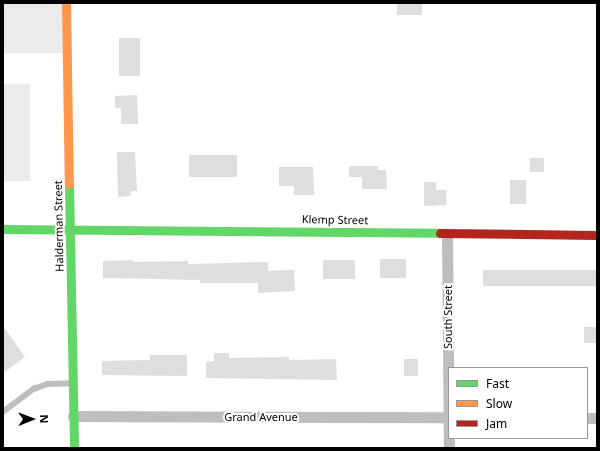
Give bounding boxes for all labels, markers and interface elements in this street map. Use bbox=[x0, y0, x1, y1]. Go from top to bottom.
street label: Halderman Street bbox=[52, 180, 66, 272]
street label: Klemp Street bbox=[302, 213, 368, 227]
street label: South Street bbox=[441, 285, 455, 349]
legend bbox=[448, 367, 588, 439]
text: Fast bbox=[486, 375, 509, 392]
text: Slow bbox=[486, 395, 512, 412]
north arrow bbox=[12, 399, 52, 439]
street label: Grand Avenue bbox=[224, 410, 298, 424]
text: N bbox=[37, 414, 52, 423]
text: Jam bbox=[486, 415, 507, 432]

